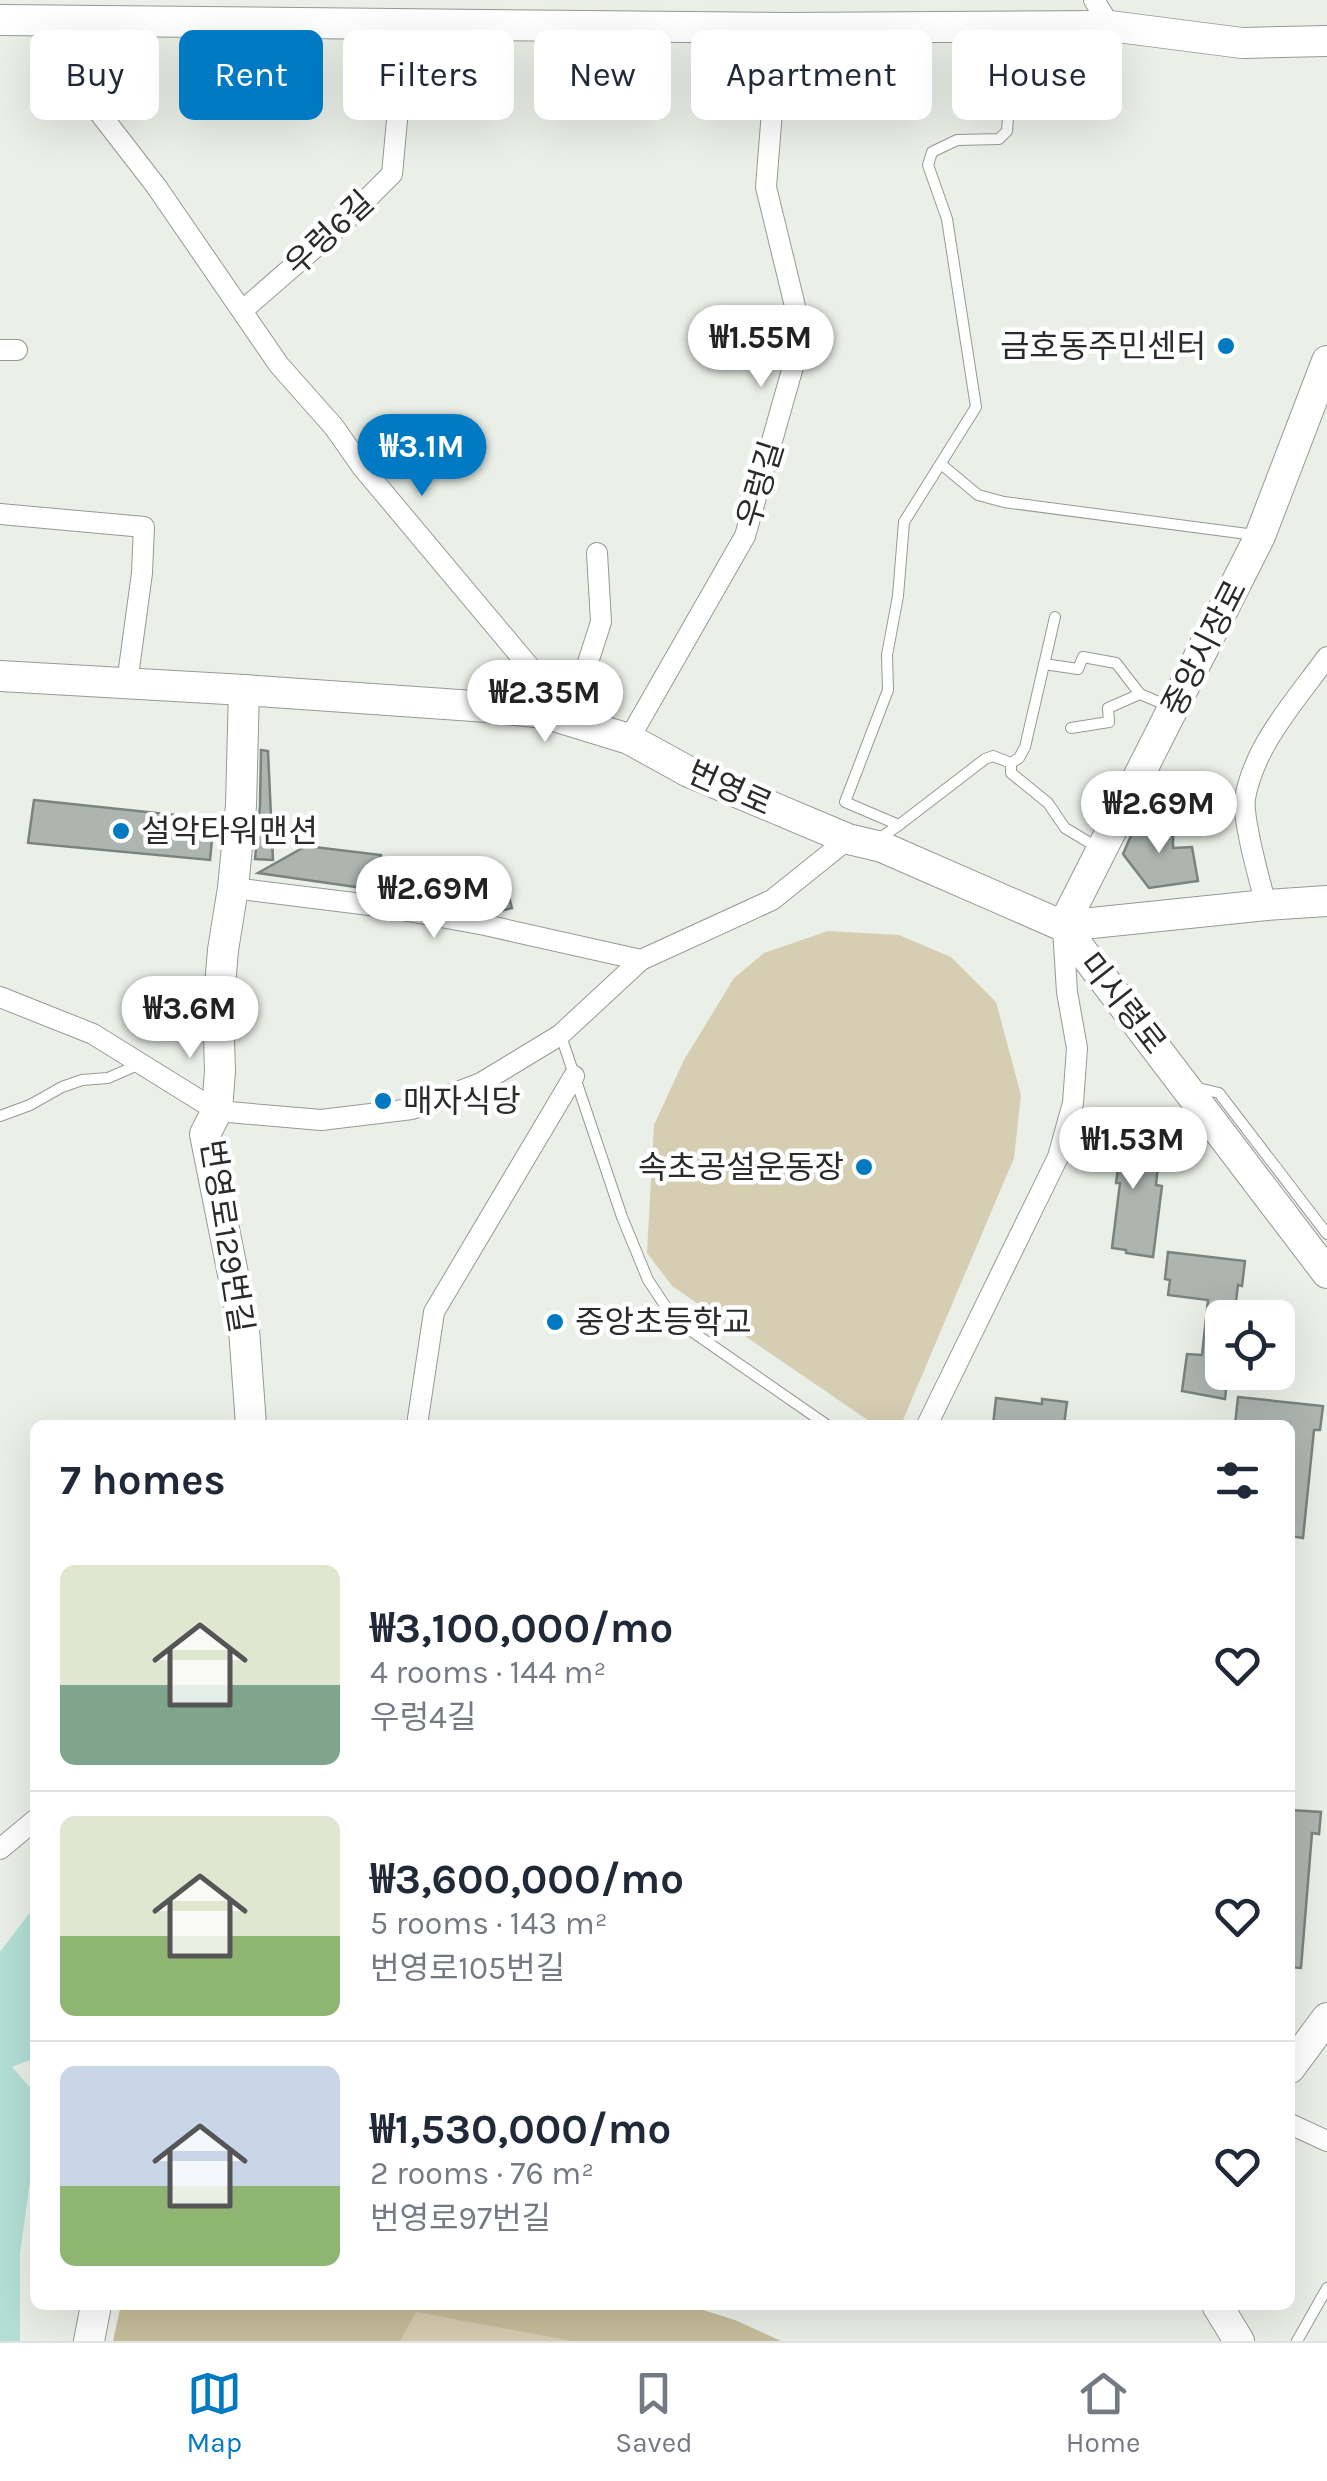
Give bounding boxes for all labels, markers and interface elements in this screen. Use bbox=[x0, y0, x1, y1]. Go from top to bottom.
chip: Buy bbox=[30, 30, 159, 120]
chip: Rent bbox=[179, 30, 323, 120]
chip: Filters bbox=[343, 30, 514, 120]
chip: New bbox=[534, 30, 671, 120]
chip: Apartment bbox=[691, 30, 932, 120]
chip: House bbox=[952, 30, 1122, 120]
street label: 우렁6길 bbox=[278, 183, 381, 283]
pin: ₩1.55M bbox=[680, 305, 842, 390]
text: ₩1.55M bbox=[710, 319, 812, 356]
place label: 금호동주민센터 bbox=[1000, 328, 1206, 365]
marker: 금호동주민센터 bbox=[1215, 335, 1237, 357]
pin: ₩3.1M bbox=[352, 414, 492, 499]
text: ₩3.1M bbox=[379, 428, 465, 465]
street label: 우렁길 bbox=[730, 437, 791, 532]
street label: 중앙시장로 bbox=[1155, 574, 1254, 722]
pin: ₩2.35M bbox=[464, 660, 626, 745]
text: ₩2.35M bbox=[489, 674, 601, 711]
street label: 번영로 bbox=[682, 754, 778, 823]
pin: ₩2.69M bbox=[1078, 771, 1240, 856]
text: ₩2.69M bbox=[1103, 785, 1215, 822]
place label: 설악타워맨션 bbox=[141, 813, 318, 850]
marker: 설악타워맨션 bbox=[110, 820, 132, 842]
pin: ₩2.69M bbox=[353, 856, 515, 941]
text: ₩2.69M bbox=[378, 870, 490, 907]
street label: 미시령로 bbox=[1072, 946, 1173, 1061]
pin: ₩3.6M bbox=[120, 976, 260, 1061]
text: ₩3.6M bbox=[143, 990, 237, 1027]
place label: 매자식당 bbox=[403, 1083, 521, 1120]
marker: 매자식당 bbox=[372, 1090, 394, 1112]
pin: ₩1.53M bbox=[1052, 1107, 1214, 1192]
text: ₩1.53M bbox=[1081, 1121, 1185, 1158]
street label: 번영로129번길 bbox=[193, 1137, 260, 1335]
place label: 속초공설운동장 bbox=[638, 1149, 844, 1186]
marker: 속초공설운동장 bbox=[853, 1156, 875, 1178]
map controls bbox=[1205, 1300, 1295, 1390]
button: locate bbox=[1205, 1300, 1295, 1390]
place label: 중앙초등학교 bbox=[575, 1304, 752, 1341]
marker: 중앙초등학교 bbox=[544, 1311, 566, 1333]
icon: filters bbox=[1210, 1453, 1265, 1508]
text: 7 homes bbox=[60, 1455, 226, 1505]
text: ₩3,100,000/mo bbox=[370, 1603, 673, 1653]
icon: home bbox=[140, 1605, 260, 1725]
icon: heart bbox=[1210, 1638, 1265, 1693]
text: 4 rooms · 144 m² bbox=[370, 1654, 606, 1691]
text: 우렁4길 bbox=[370, 1699, 476, 1736]
text: ₩3,600,000/mo bbox=[370, 1854, 684, 1904]
icon: home bbox=[140, 1856, 260, 1976]
icon: heart bbox=[1210, 1889, 1265, 1944]
text: 5 rooms · 143 m² bbox=[370, 1905, 608, 1942]
text: 번영로105번길 bbox=[370, 1950, 565, 1987]
text: ₩1,530,000/mo bbox=[370, 2104, 671, 2154]
icon: home bbox=[140, 2106, 260, 2226]
icon: heart bbox=[1210, 2139, 1265, 2194]
text: 2 rooms · 76 m² bbox=[370, 2155, 594, 2192]
text: 번영로97번길 bbox=[370, 2200, 551, 2237]
tab: Map bbox=[187, 2366, 242, 2459]
tab: Saved bbox=[615, 2366, 693, 2459]
tab: Home bbox=[1066, 2366, 1140, 2459]

